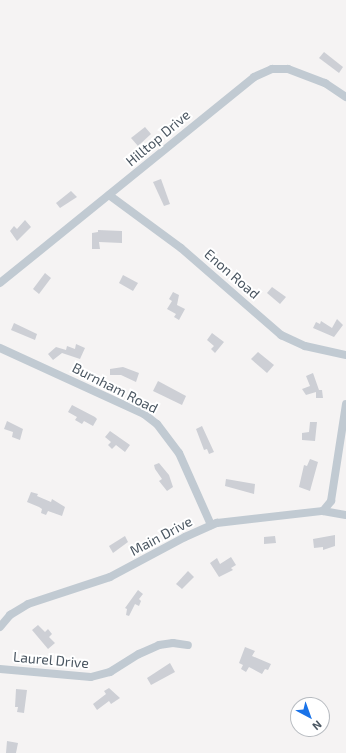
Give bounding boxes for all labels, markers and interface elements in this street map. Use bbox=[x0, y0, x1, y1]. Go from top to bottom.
street label: Hilltop Drive bbox=[122, 106, 194, 170]
street label: Enon Road bbox=[201, 246, 263, 302]
street label: Burnham Road bbox=[69, 359, 161, 417]
street label: Main Drive bbox=[127, 513, 195, 559]
street label: Laurel Drive bbox=[12, 648, 90, 672]
north arrow bbox=[290, 697, 330, 737]
text: N bbox=[310, 718, 325, 733]

